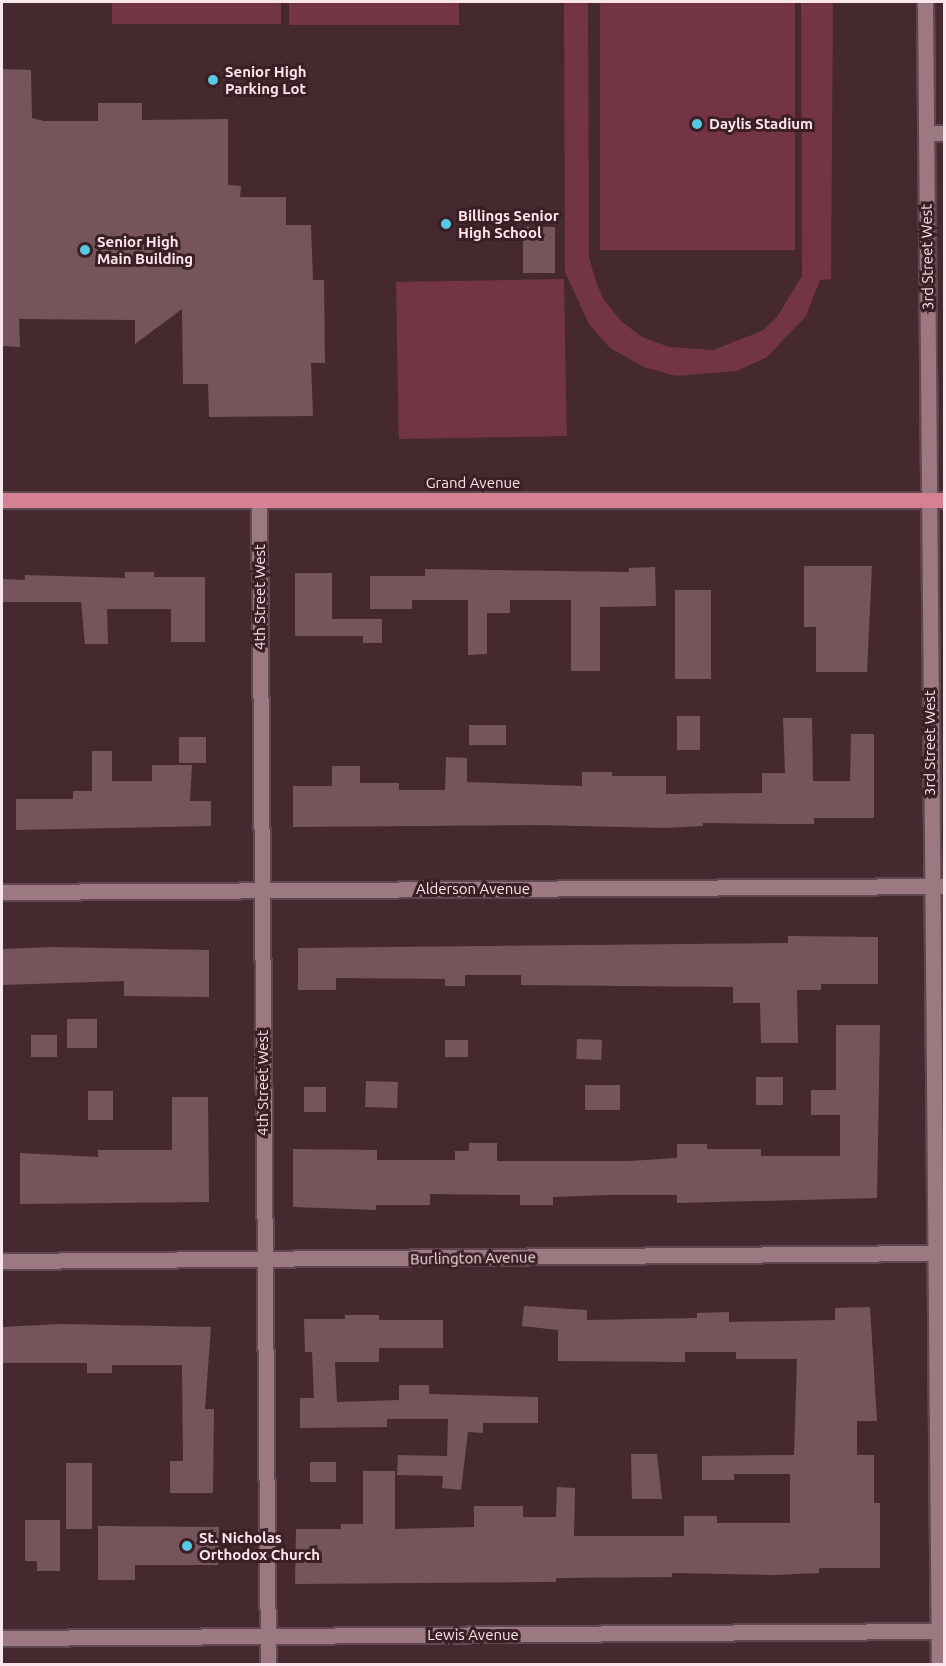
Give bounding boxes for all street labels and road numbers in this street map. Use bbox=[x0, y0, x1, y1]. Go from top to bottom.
street label: 3rd Street West bbox=[917, 204, 937, 310]
street label: Grand Avenue bbox=[426, 474, 520, 492]
street label: 4th Street West bbox=[251, 544, 269, 650]
street label: 3rd Street West bbox=[921, 690, 939, 796]
street label: Alderson Avenue bbox=[416, 880, 530, 898]
street label: 4th Street West bbox=[254, 1030, 272, 1136]
street label: Burlington Avenue bbox=[410, 1248, 536, 1268]
street label: Lewis Avenue bbox=[427, 1626, 519, 1644]

